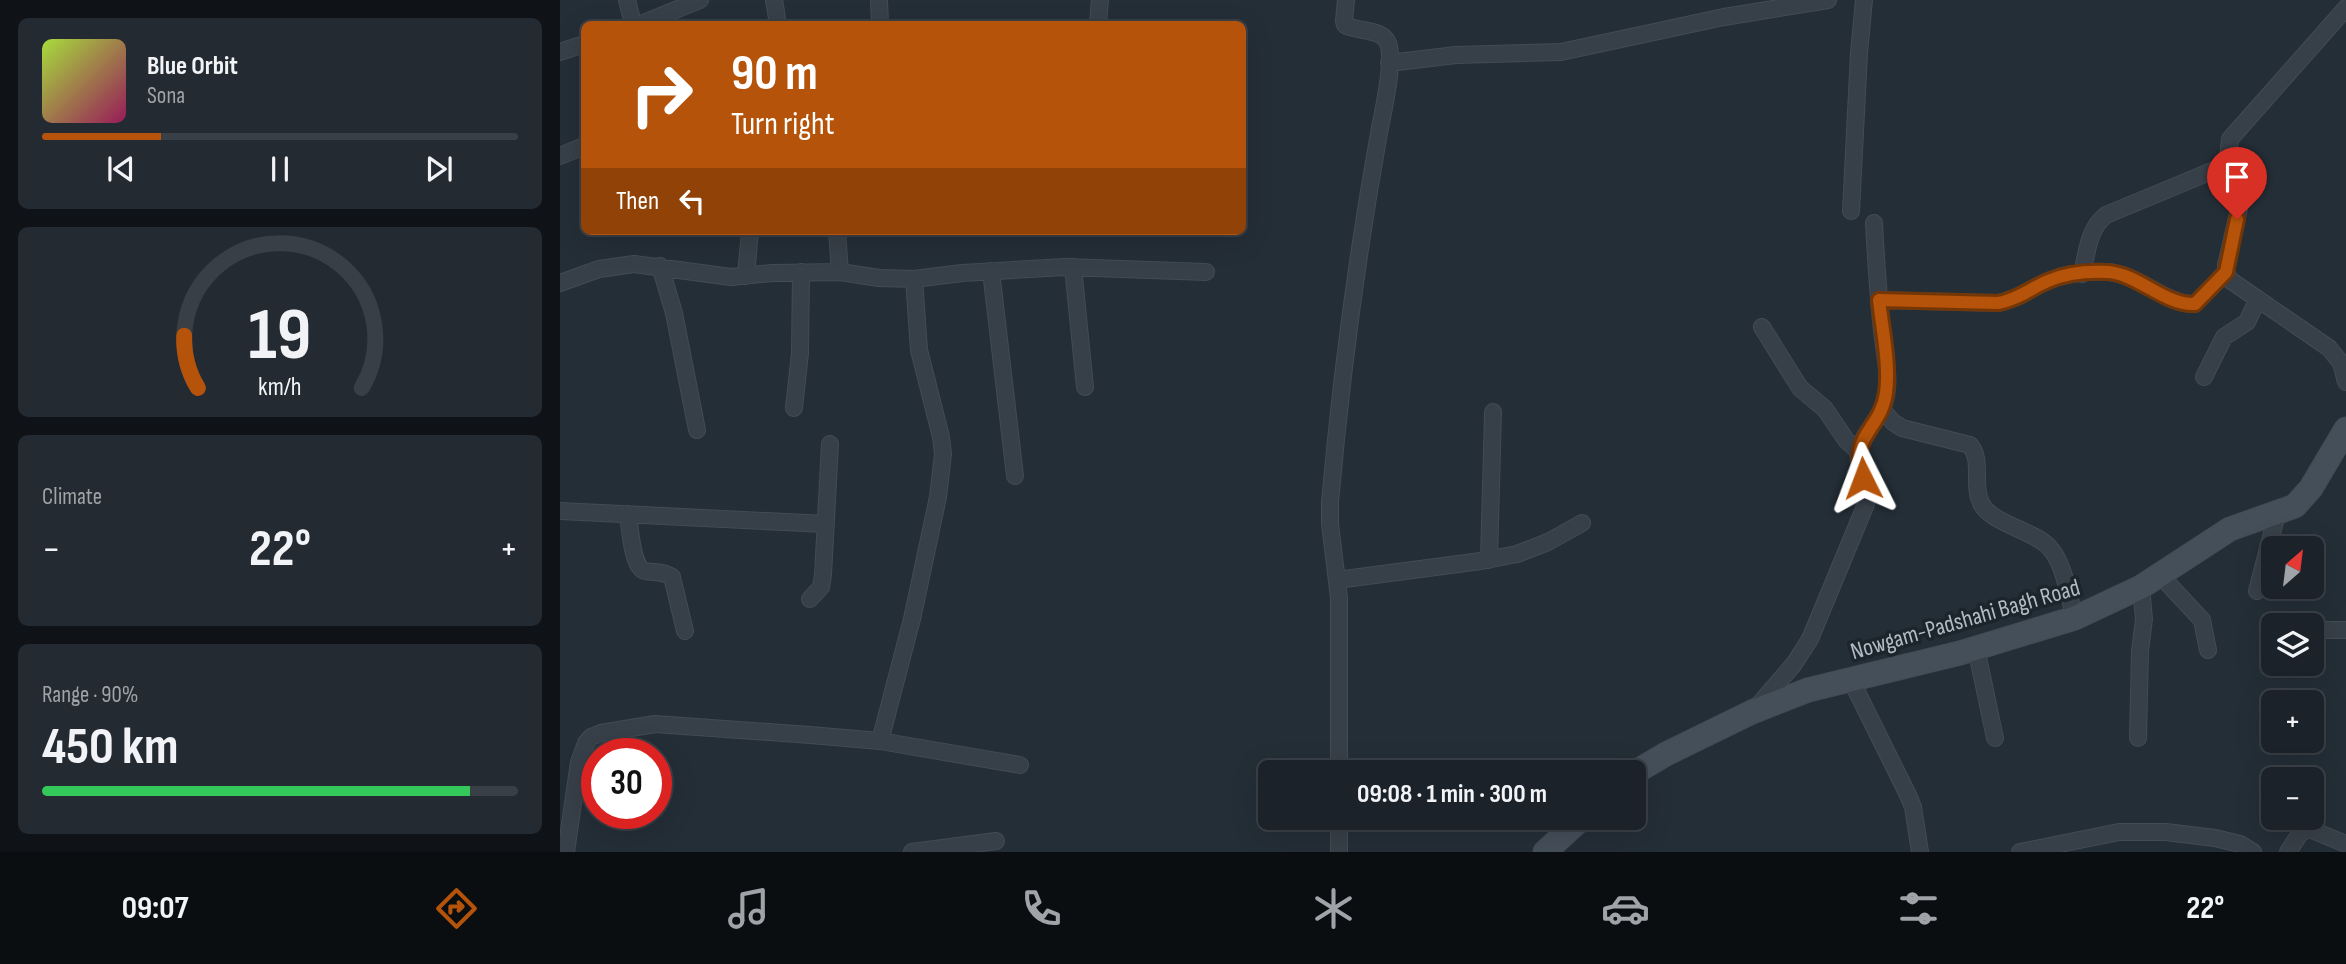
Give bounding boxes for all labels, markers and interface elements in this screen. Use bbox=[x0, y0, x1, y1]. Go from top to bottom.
text: 90 m bbox=[731, 45, 818, 104]
icon: right bbox=[616, 49, 707, 140]
text: Blue Orbit bbox=[147, 51, 238, 82]
text: Sona bbox=[147, 82, 185, 110]
text: Turn right bbox=[731, 105, 835, 144]
pin bbox=[2207, 147, 2267, 219]
icon: previous bbox=[102, 150, 140, 188]
icon: pause bbox=[261, 150, 299, 188]
icon: next bbox=[420, 150, 458, 188]
icon: arrive bbox=[2218, 158, 2256, 196]
icon: left bbox=[673, 182, 711, 220]
text: Then bbox=[616, 186, 659, 217]
text: 19 bbox=[248, 292, 312, 380]
text: km/h bbox=[258, 372, 302, 403]
position arrow bbox=[1826, 441, 1900, 515]
text: Climate bbox=[42, 483, 102, 511]
text: 22° bbox=[249, 518, 311, 581]
text: − bbox=[42, 527, 61, 572]
text: + bbox=[499, 527, 518, 572]
north arrow bbox=[2261, 536, 2324, 598]
map controls bbox=[2261, 536, 2324, 830]
street label: Nowgam-Padshahi Bagh Road bbox=[1847, 573, 2083, 666]
button: layers bbox=[2261, 613, 2324, 676]
text: Range · 90% bbox=[42, 681, 138, 709]
button: + bbox=[2261, 690, 2324, 753]
text: 450 km bbox=[42, 716, 178, 779]
speed limit sign: 30 bbox=[581, 738, 672, 829]
button: − bbox=[2261, 767, 2324, 830]
text: 09:08 · 1 min · 300 m bbox=[1357, 779, 1547, 810]
icon: directions bbox=[432, 884, 481, 933]
icon: music bbox=[724, 884, 773, 933]
icon: phone bbox=[1017, 884, 1066, 933]
icon: climate bbox=[1309, 884, 1358, 933]
icon: car bbox=[1601, 884, 1650, 933]
icon: filters bbox=[1894, 884, 1943, 933]
text: 09:07 bbox=[122, 889, 188, 928]
text: 22° bbox=[2186, 889, 2224, 928]

